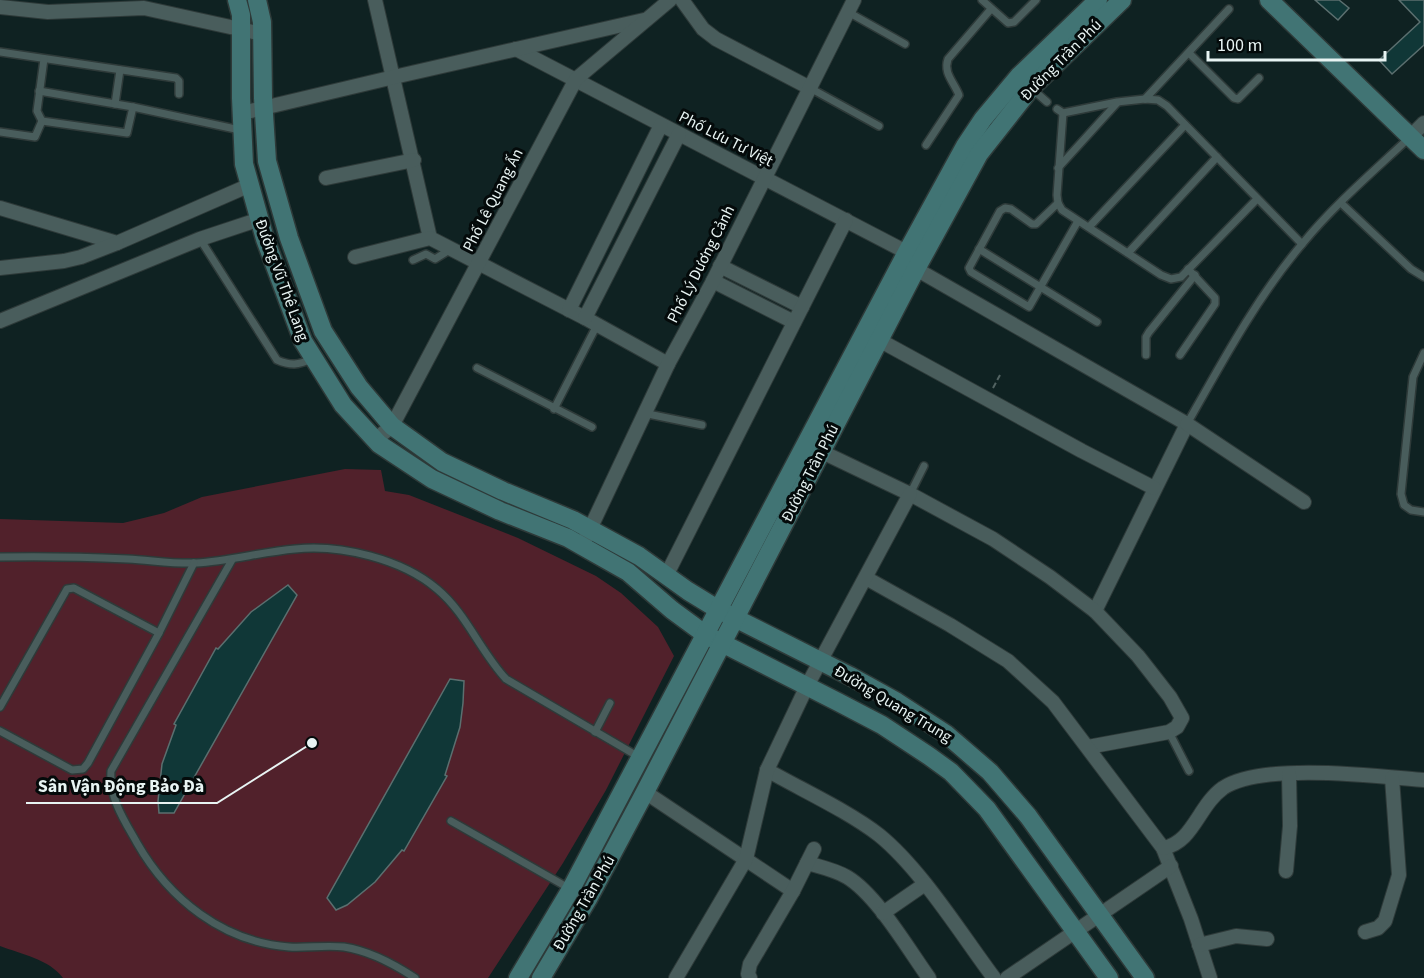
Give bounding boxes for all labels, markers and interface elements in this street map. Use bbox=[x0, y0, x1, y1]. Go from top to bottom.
street label: Đường Trần Phú bbox=[1015, 14, 1107, 106]
scale bar bbox=[1208, 24, 1385, 62]
text: 100 m bbox=[1217, 33, 1262, 58]
street label: Phố Lưu Tư Việt bbox=[675, 106, 777, 172]
street label: Phố Lê Quang Ấn bbox=[457, 145, 529, 255]
street label: Phố Lý Dương Cảnh bbox=[662, 201, 740, 327]
street label: Đường Vũ Thê Lang bbox=[250, 216, 314, 344]
street label: Đường Trần Phú bbox=[776, 420, 844, 526]
street label: Đường Quang Trung bbox=[830, 660, 956, 748]
callout: Sân Vận Động Bảo Đà bbox=[26, 767, 217, 803]
text: Sân Vận Động Bảo Đà bbox=[38, 774, 204, 799]
street label: Đường Trần Phú bbox=[548, 851, 620, 955]

